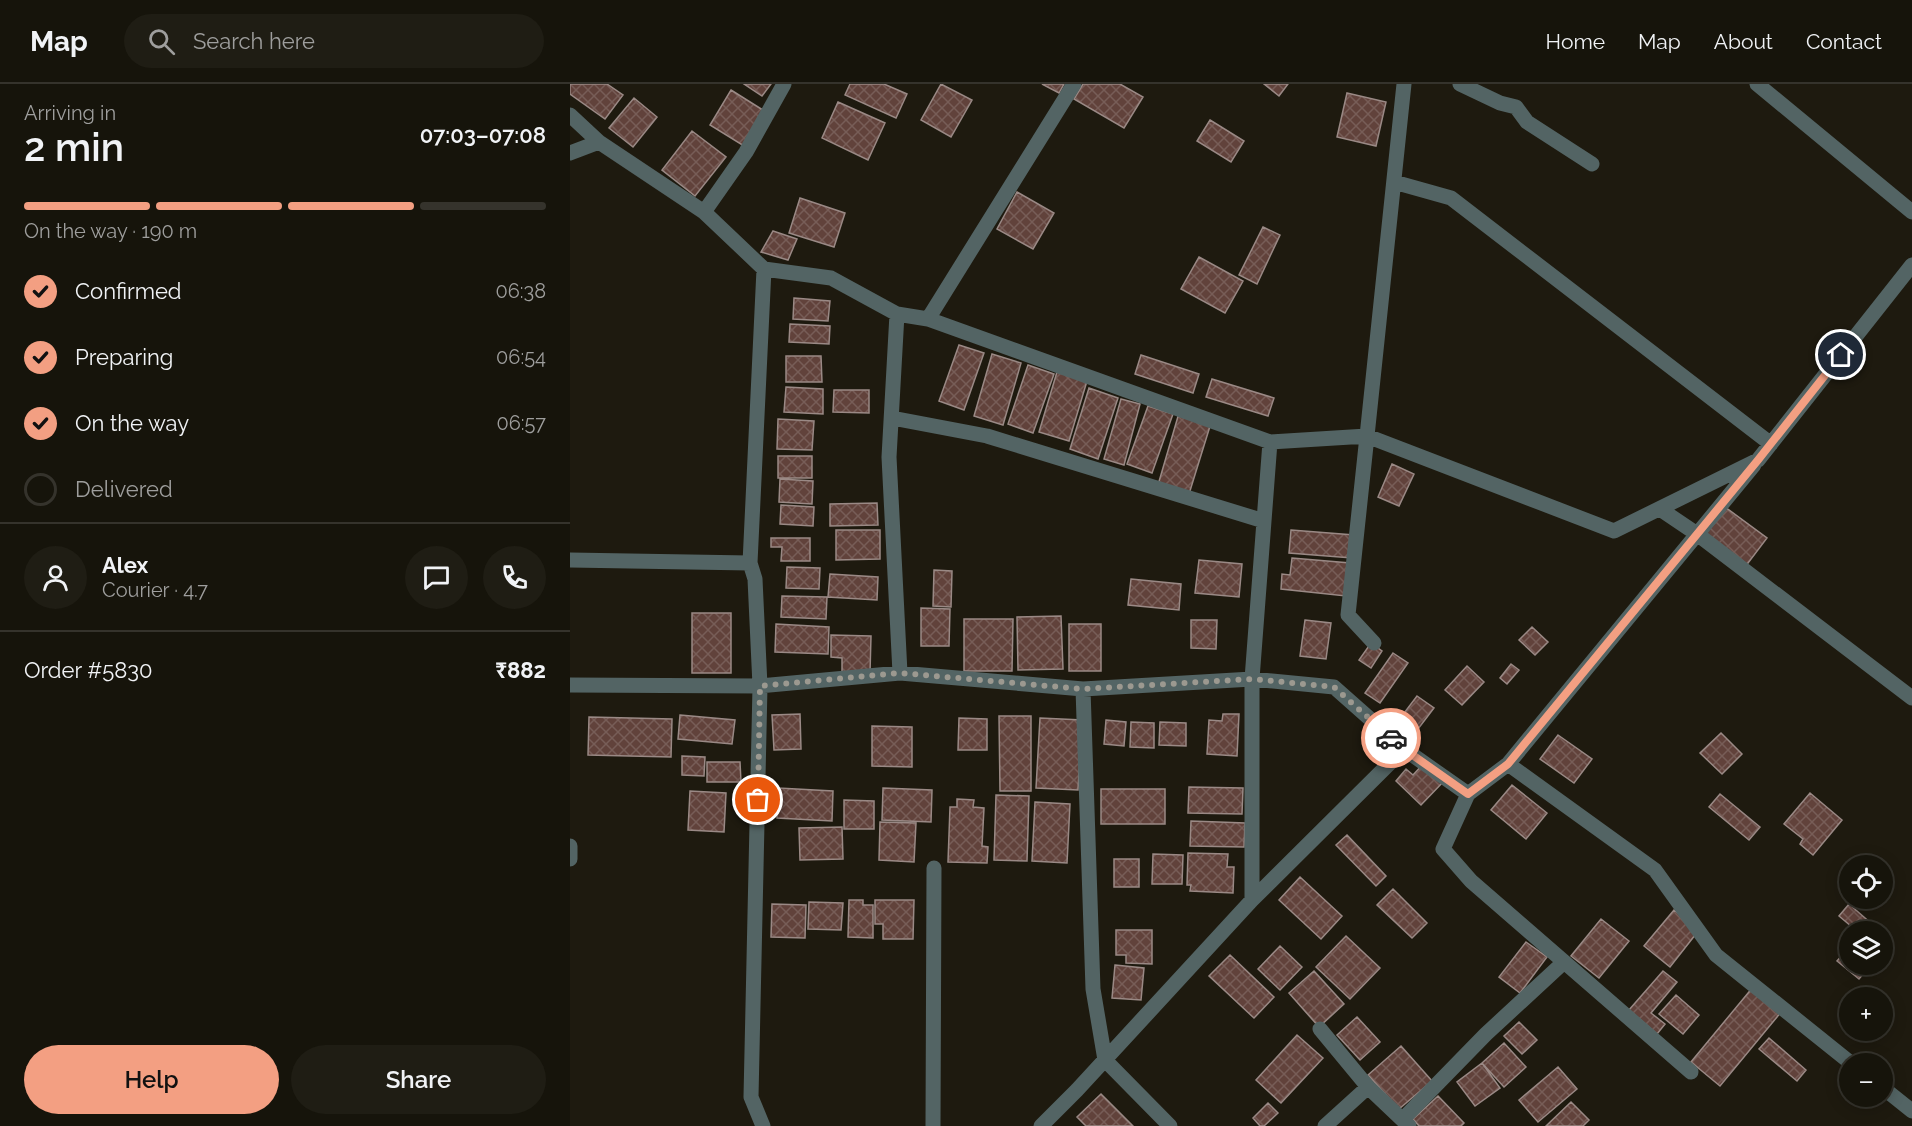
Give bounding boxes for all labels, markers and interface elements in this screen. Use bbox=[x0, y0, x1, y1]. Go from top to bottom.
search box bbox=[124, 14, 544, 68]
text: Map bbox=[30, 25, 88, 58]
icon: search bbox=[145, 25, 178, 58]
text: Search here bbox=[193, 28, 315, 54]
text: Home bbox=[1546, 29, 1605, 54]
text: Map bbox=[1638, 29, 1681, 54]
text: About bbox=[1714, 29, 1773, 54]
text: Contact bbox=[1806, 29, 1882, 54]
text: Arriving in bbox=[24, 101, 116, 125]
text: 07:03–07:08 bbox=[420, 122, 546, 148]
text: 2 min bbox=[24, 124, 124, 170]
text: On the way · 190 m bbox=[24, 219, 197, 243]
icon: check bbox=[24, 275, 57, 308]
text: Confirmed bbox=[75, 278, 182, 304]
text: 06:38 bbox=[495, 279, 546, 303]
pin bbox=[1815, 329, 1866, 380]
icon: home bbox=[1824, 338, 1857, 371]
icon: check bbox=[24, 341, 57, 374]
text: Preparing bbox=[75, 344, 173, 370]
text: 06:54 bbox=[496, 345, 546, 369]
icon: check bbox=[24, 407, 57, 440]
text: On the way bbox=[75, 410, 189, 436]
text: 06:57 bbox=[496, 411, 546, 435]
text: Delivered bbox=[75, 476, 173, 502]
button: person bbox=[24, 546, 87, 609]
button: chat bbox=[405, 546, 468, 609]
button: phone bbox=[483, 546, 546, 609]
text: Alex bbox=[102, 552, 148, 578]
text: Courier · 4.7 bbox=[102, 578, 208, 602]
text: Order #5830 bbox=[24, 657, 152, 683]
text: ₹882 bbox=[495, 657, 546, 683]
courier bbox=[1361, 708, 1421, 768]
icon: car bbox=[1375, 722, 1408, 755]
pin bbox=[732, 774, 783, 825]
icon: bag bbox=[741, 783, 774, 816]
map controls bbox=[1839, 855, 1893, 1107]
button: locate bbox=[1839, 855, 1893, 909]
button: layers bbox=[1839, 921, 1893, 975]
button: + bbox=[1839, 987, 1893, 1041]
button: Help bbox=[24, 1045, 279, 1114]
button: Share bbox=[291, 1045, 546, 1114]
button: − bbox=[1839, 1053, 1893, 1107]

